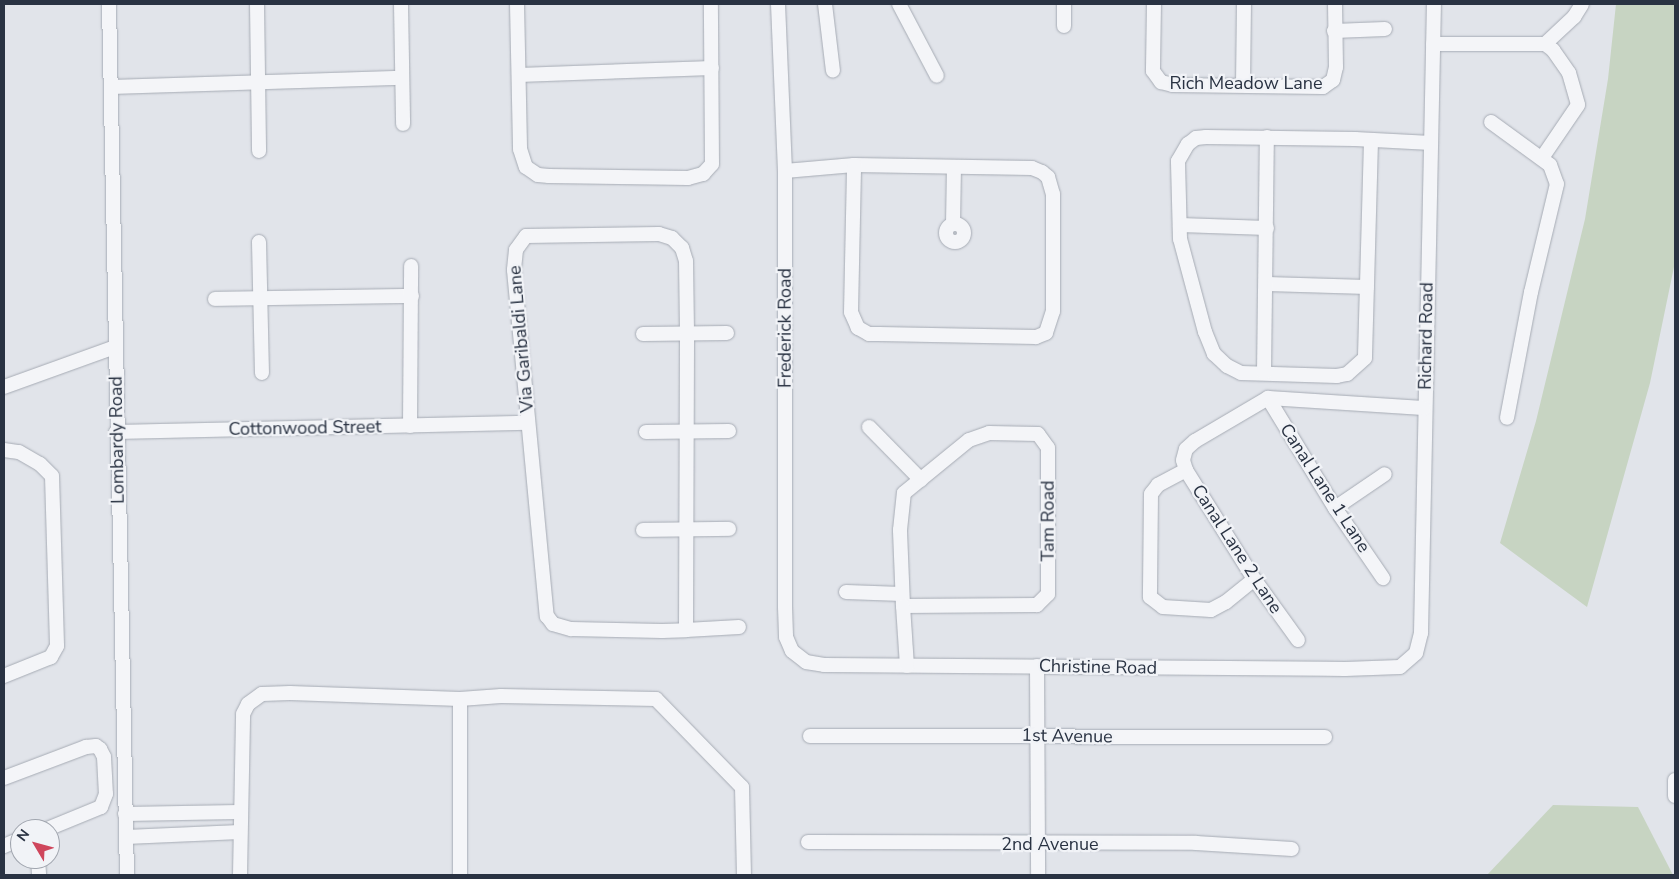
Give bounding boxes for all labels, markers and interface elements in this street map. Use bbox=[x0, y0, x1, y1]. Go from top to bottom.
street label: Rich Meadow Lane bbox=[1169, 72, 1323, 94]
street label: Via Garibaldi Lane bbox=[504, 265, 538, 413]
street label: Frederick Road bbox=[774, 268, 796, 388]
street label: Richard Road bbox=[1414, 282, 1438, 390]
street label: Lombardy Road bbox=[105, 376, 129, 504]
street label: Cottonwood Street bbox=[228, 416, 382, 440]
street label: Canal Lane 1 Lane bbox=[1275, 419, 1375, 557]
street label: Canal Lane 2 Lane bbox=[1187, 480, 1287, 618]
street label: Tam Road bbox=[1037, 481, 1059, 561]
street label: Christine Road bbox=[1039, 655, 1157, 679]
street label: 1st Avenue bbox=[1021, 724, 1113, 748]
north arrow bbox=[10, 819, 60, 869]
text: N bbox=[13, 825, 34, 845]
street label: 2nd Avenue bbox=[1001, 833, 1099, 855]

